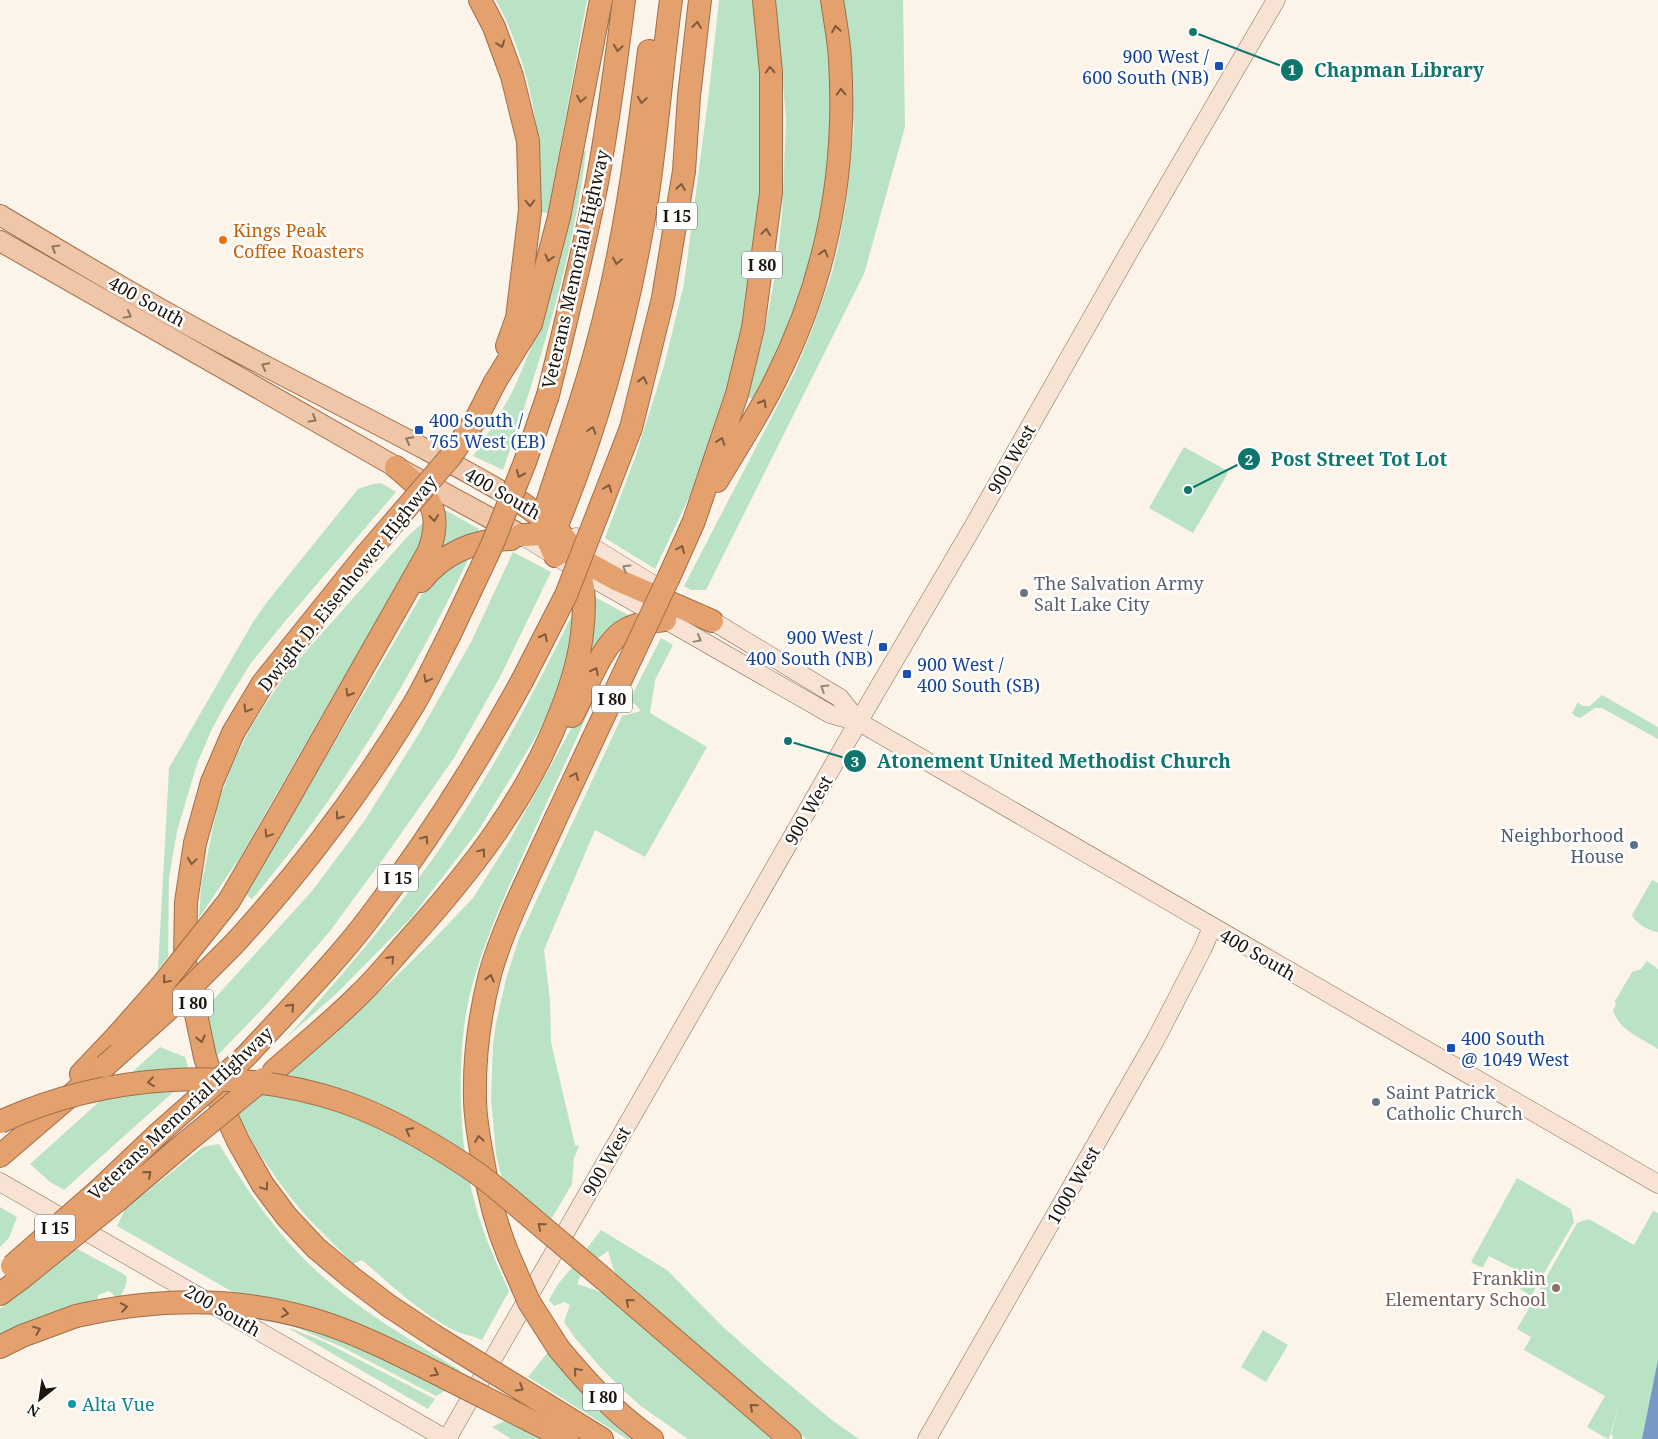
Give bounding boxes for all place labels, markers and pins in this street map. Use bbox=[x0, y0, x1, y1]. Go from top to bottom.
place label: 900 West / 600 South (NB) bbox=[1082, 44, 1210, 89]
callout: Chapman Library bbox=[1279, 53, 1495, 87]
marker: 900 West / 600 South (NB) bbox=[1213, 60, 1225, 72]
place label: Kings Peak Coffee Roasters bbox=[233, 218, 364, 263]
marker: Kings Peak Coffee Roasters bbox=[217, 234, 229, 246]
place label: 400 South / 765 West (EB) bbox=[429, 408, 546, 453]
marker: 400 South / 765 West (EB) bbox=[413, 424, 425, 436]
callout: Post Street Tot Lot bbox=[1236, 442, 1457, 476]
place label: The Salvation Army Salt Lake City bbox=[1034, 571, 1204, 616]
marker: The Salvation Army Salt Lake City bbox=[1018, 587, 1030, 599]
place label: 900 West / 400 South (NB) bbox=[746, 625, 874, 670]
marker: 900 West / 400 South (NB) bbox=[877, 641, 889, 653]
place label: 900 West / 400 South (SB) bbox=[917, 652, 1040, 697]
marker: 900 West / 400 South (SB) bbox=[901, 668, 913, 680]
callout: Atonement United Methodist Church bbox=[842, 744, 1241, 778]
place label: Neighborhood House bbox=[1501, 823, 1624, 868]
marker: Neighborhood House bbox=[1628, 839, 1640, 851]
place label: 400 South @ 1049 West bbox=[1461, 1026, 1569, 1071]
marker: 400 South @ 1049 West bbox=[1445, 1042, 1457, 1054]
place label: Saint Patrick Catholic Church bbox=[1386, 1080, 1523, 1125]
marker: Saint Patrick Catholic Church bbox=[1370, 1096, 1382, 1108]
place label: Franklin Elementary School bbox=[1385, 1266, 1546, 1311]
marker: Franklin Elementary School bbox=[1550, 1282, 1562, 1294]
place label: Alta Vue bbox=[82, 1392, 155, 1416]
marker: Alta Vue bbox=[66, 1398, 78, 1410]

